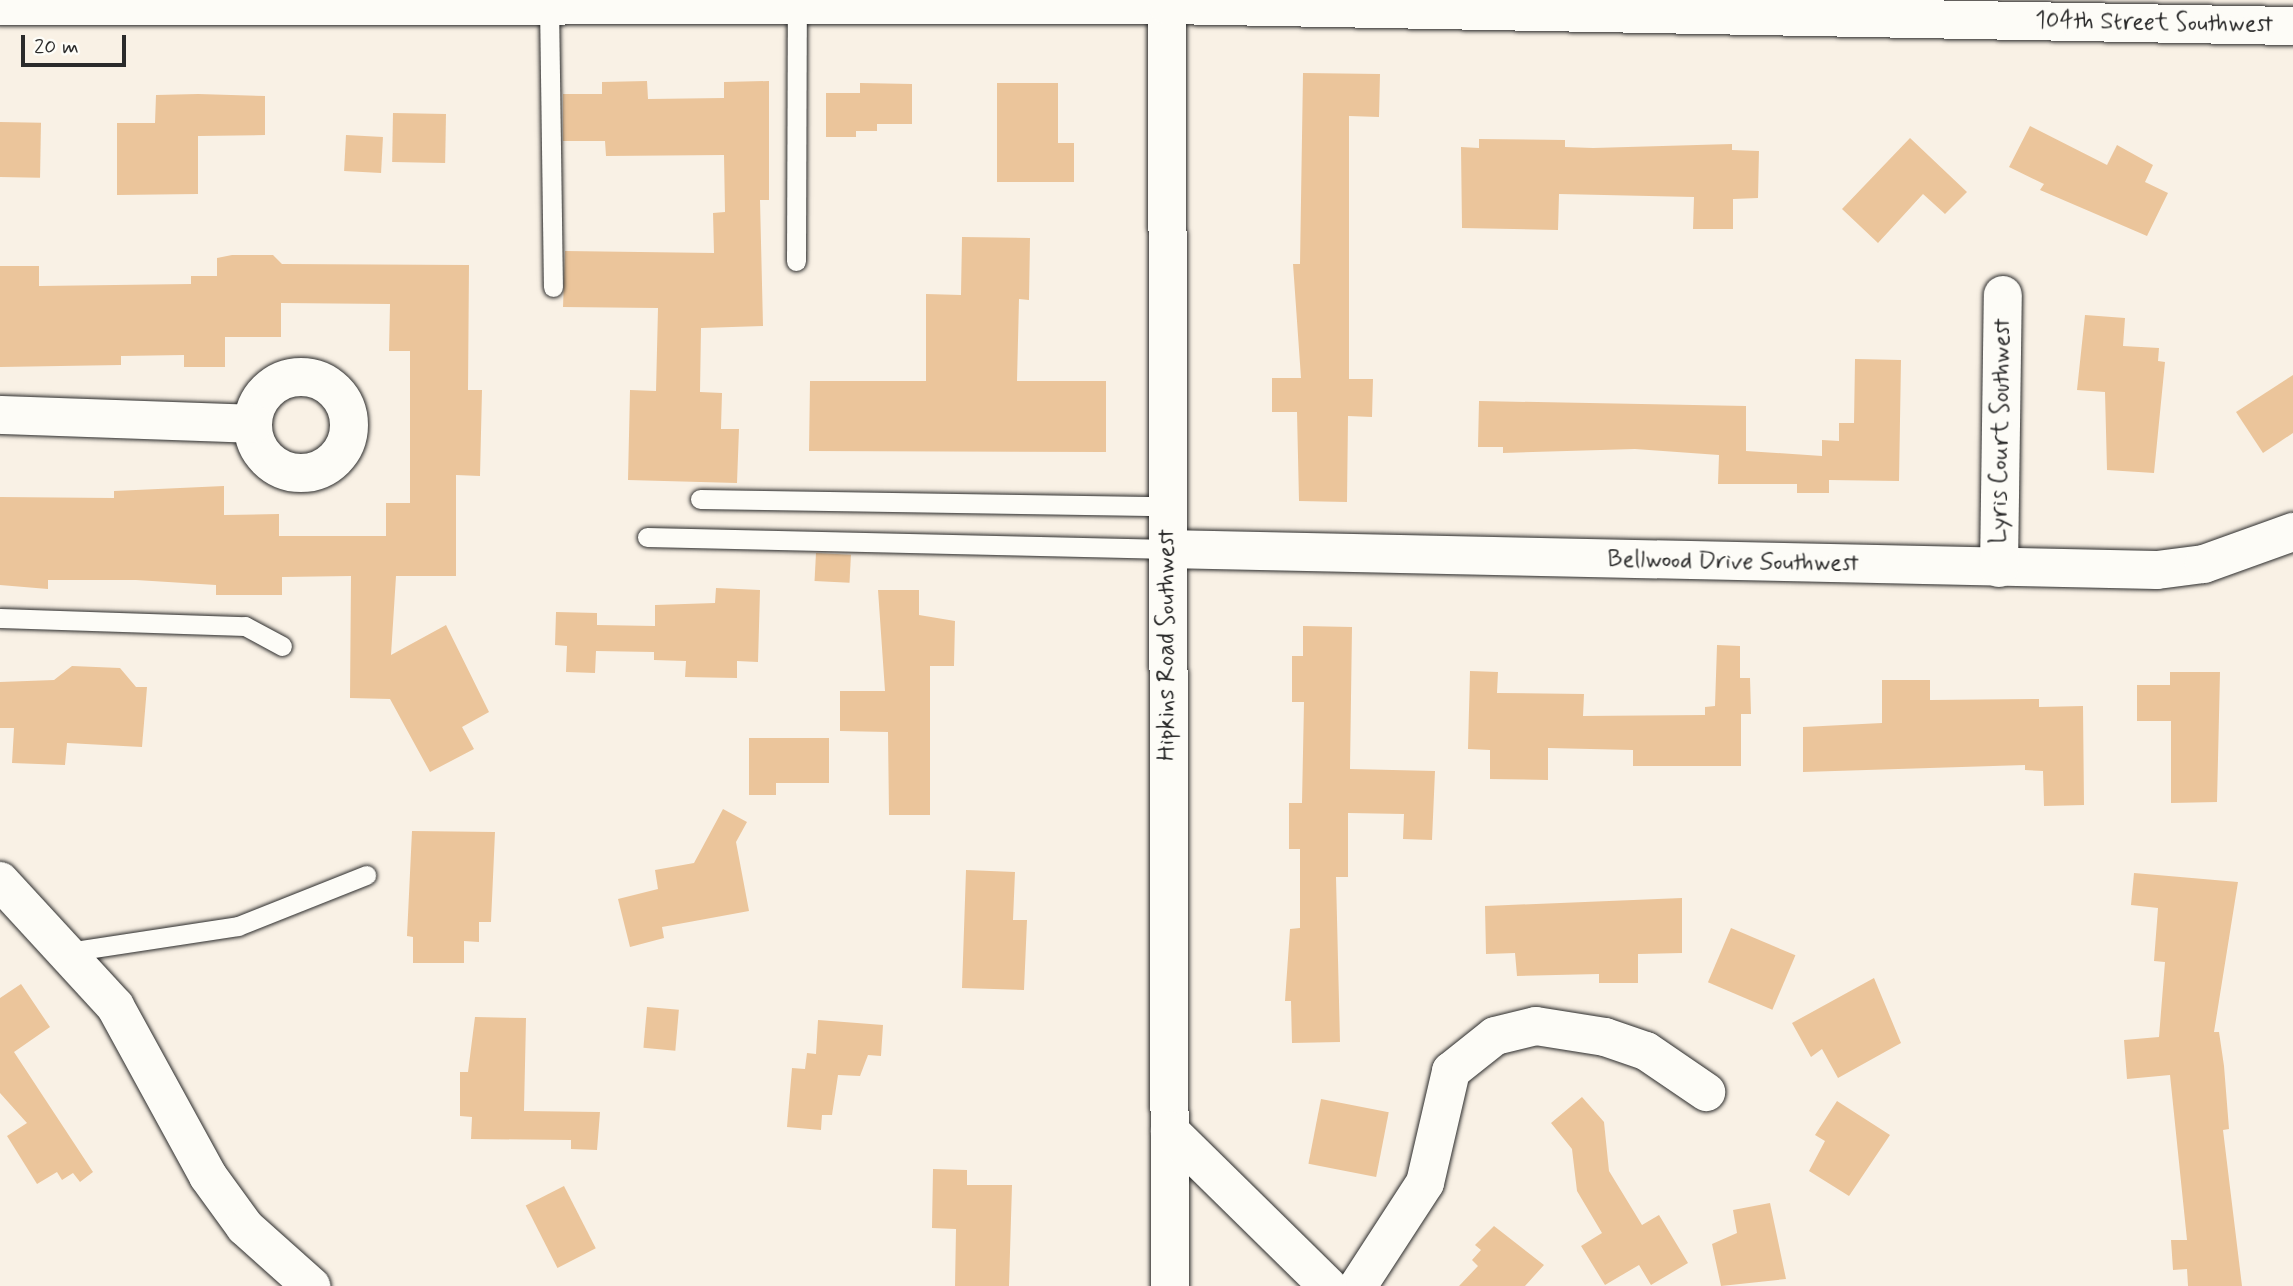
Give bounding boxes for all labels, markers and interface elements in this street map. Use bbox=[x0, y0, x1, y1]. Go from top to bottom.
street label: 104th Street Southwest bbox=[2035, 7, 2273, 39]
scale bar bbox=[24, 21, 130, 65]
text: 20 m bbox=[34, 33, 79, 61]
street label: Lyris Court Southwest bbox=[1985, 320, 2017, 542]
street label: Hipkins Road Southwest bbox=[1153, 530, 1181, 760]
street label: Bellwood Drive Southwest bbox=[1609, 545, 1857, 579]

